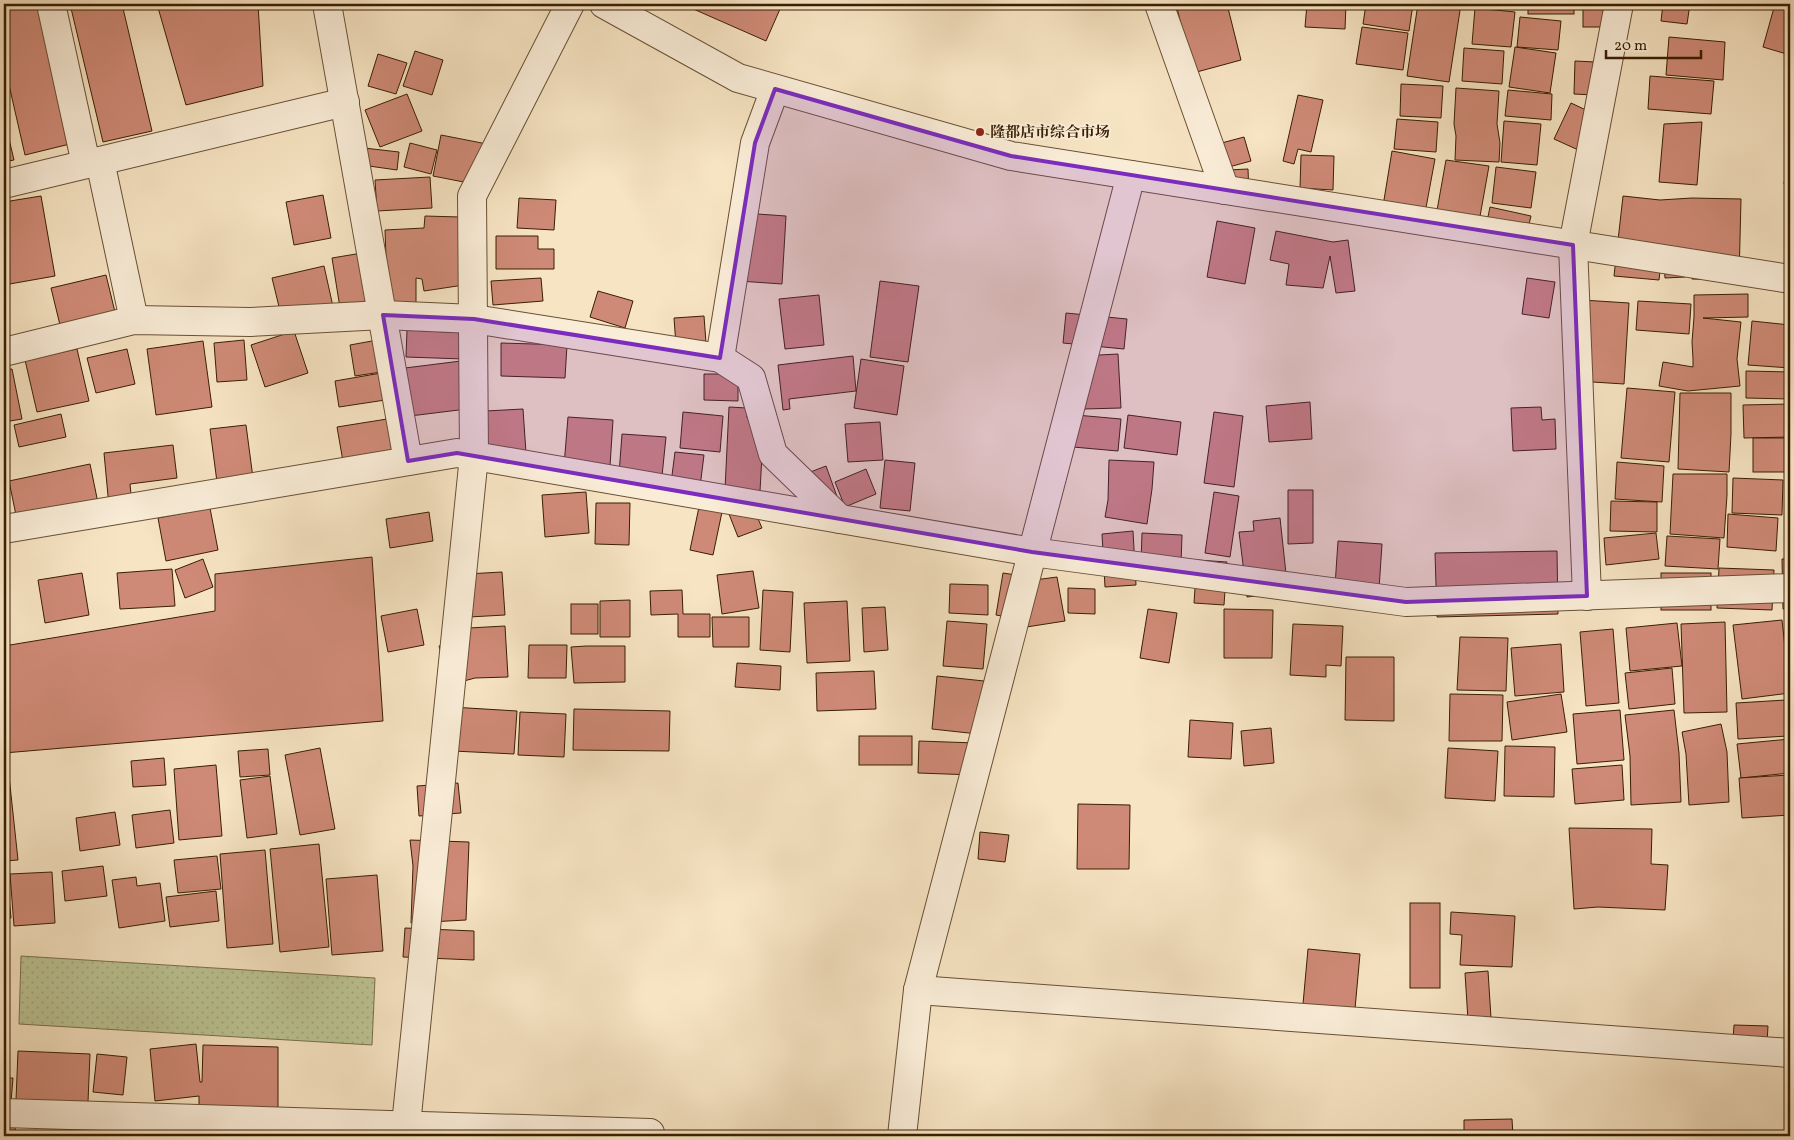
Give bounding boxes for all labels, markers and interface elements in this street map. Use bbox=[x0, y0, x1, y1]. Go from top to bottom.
scale bar bbox=[1606, 28, 1702, 60]
text: 20 m bbox=[1614, 36, 1647, 57]
place label: 隆都店市综合市场 bbox=[990, 123, 1110, 144]
marker: 隆都店市综合市场 bbox=[974, 126, 986, 138]

